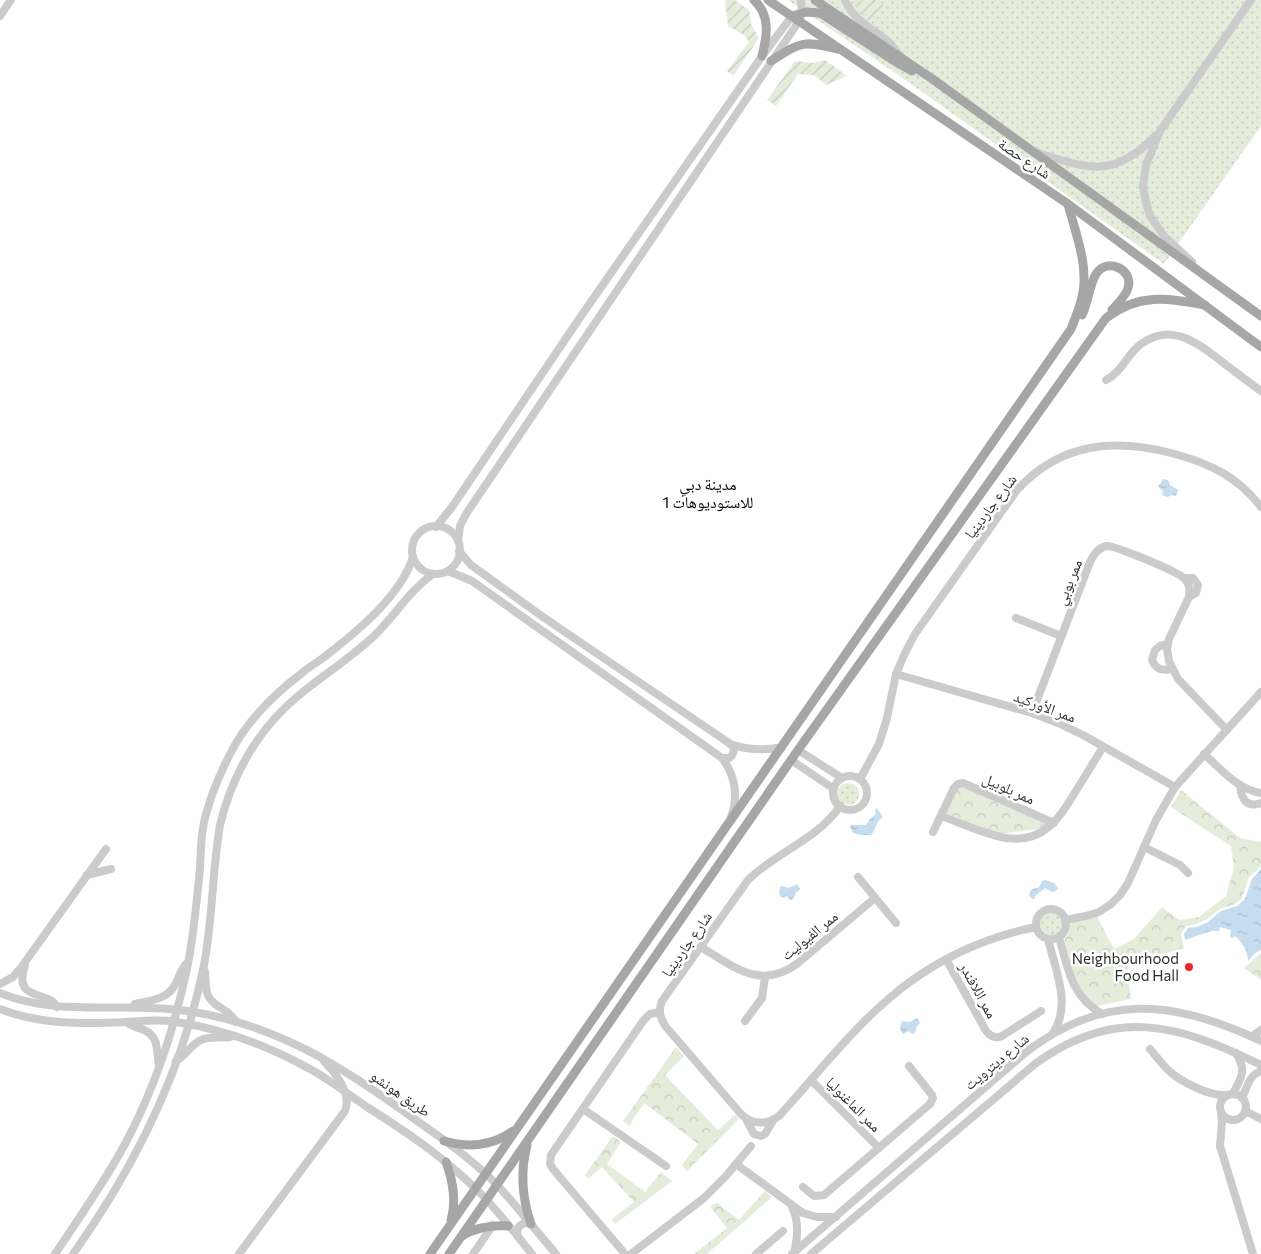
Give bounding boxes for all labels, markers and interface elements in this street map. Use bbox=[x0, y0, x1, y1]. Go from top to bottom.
street label: شارع حصة bbox=[994, 134, 1055, 184]
street label: شارع جاردينيا bbox=[960, 470, 1022, 543]
district label: مدينة دبي للاستوديوهات 1 bbox=[663, 474, 753, 512]
street label: ممر بوبي bbox=[1051, 556, 1089, 609]
street label: ممر الأوركيد bbox=[1011, 686, 1079, 727]
street label: ممر بلوبيل bbox=[979, 769, 1038, 809]
street label: ممر الفيوليت bbox=[777, 907, 842, 964]
street label: شارع جاردينيا bbox=[657, 908, 717, 981]
place label: Neighbourhood Food Hall bbox=[1072, 949, 1179, 984]
street label: ممر اللافندر bbox=[955, 958, 1002, 1022]
marker: Neighbourhood Food Hall bbox=[1183, 961, 1195, 973]
street label: شارع ديترويت bbox=[960, 1029, 1033, 1095]
street label: طريق هونشو bbox=[366, 1066, 435, 1122]
street label: ممر الماغنوليا bbox=[822, 1073, 885, 1136]

